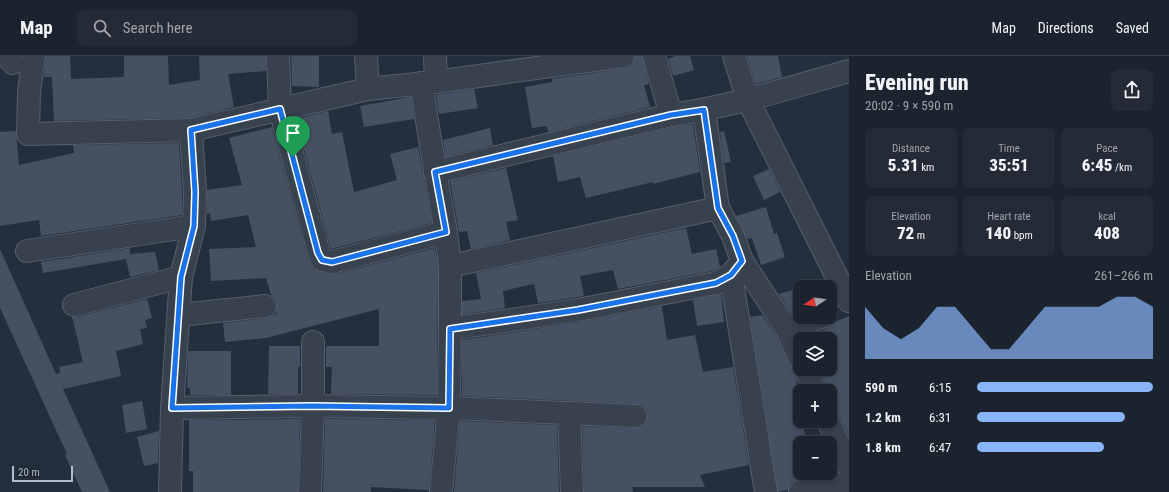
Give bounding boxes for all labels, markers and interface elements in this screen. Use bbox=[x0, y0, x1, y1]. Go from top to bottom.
search box bbox=[77, 10, 357, 46]
text: Map bbox=[20, 16, 53, 39]
icon: search bbox=[91, 17, 113, 39]
text: Search here bbox=[123, 19, 193, 37]
text: Map bbox=[992, 20, 1016, 36]
text: Directions bbox=[1038, 20, 1094, 36]
text: Saved bbox=[1116, 20, 1149, 36]
button: share bbox=[1111, 69, 1153, 111]
text: Evening run bbox=[865, 70, 969, 95]
text: 20:02 · 9 × 590 m bbox=[865, 98, 953, 113]
pin bbox=[276, 116, 310, 157]
icon: arrive bbox=[282, 122, 304, 144]
text: Distance bbox=[892, 142, 930, 155]
text: Time bbox=[998, 142, 1020, 155]
text: Pace bbox=[1096, 142, 1118, 155]
text: 5.31 bbox=[888, 155, 919, 175]
text: 35:51 bbox=[989, 155, 1029, 175]
text: 6:45 bbox=[1082, 155, 1112, 175]
text: km bbox=[919, 161, 934, 174]
text: /km bbox=[1112, 161, 1132, 174]
text: Elevation bbox=[891, 210, 931, 223]
text: Heart rate bbox=[987, 210, 1031, 223]
text: kcal bbox=[1098, 210, 1116, 223]
text: 72 bbox=[897, 223, 914, 243]
text: 140 bbox=[985, 223, 1011, 243]
text: 408 bbox=[1094, 223, 1120, 243]
text: m bbox=[914, 229, 925, 242]
text: bpm bbox=[1011, 229, 1033, 242]
text: Elevation bbox=[865, 268, 912, 283]
text: 261–266 m bbox=[1094, 268, 1153, 283]
north arrow bbox=[793, 280, 837, 324]
map controls bbox=[793, 280, 837, 480]
button: layers bbox=[793, 332, 837, 376]
text: 590 m bbox=[865, 380, 897, 395]
text: 6:15 bbox=[929, 380, 951, 395]
button: + bbox=[793, 384, 837, 428]
text: 1.2 km bbox=[865, 410, 901, 425]
text: 6:31 bbox=[929, 410, 951, 425]
button: − bbox=[793, 436, 837, 480]
text: 1.8 km bbox=[865, 440, 901, 455]
text: 6:47 bbox=[929, 440, 951, 455]
scale bar bbox=[12, 464, 73, 483]
text: 20 m bbox=[18, 466, 40, 479]

